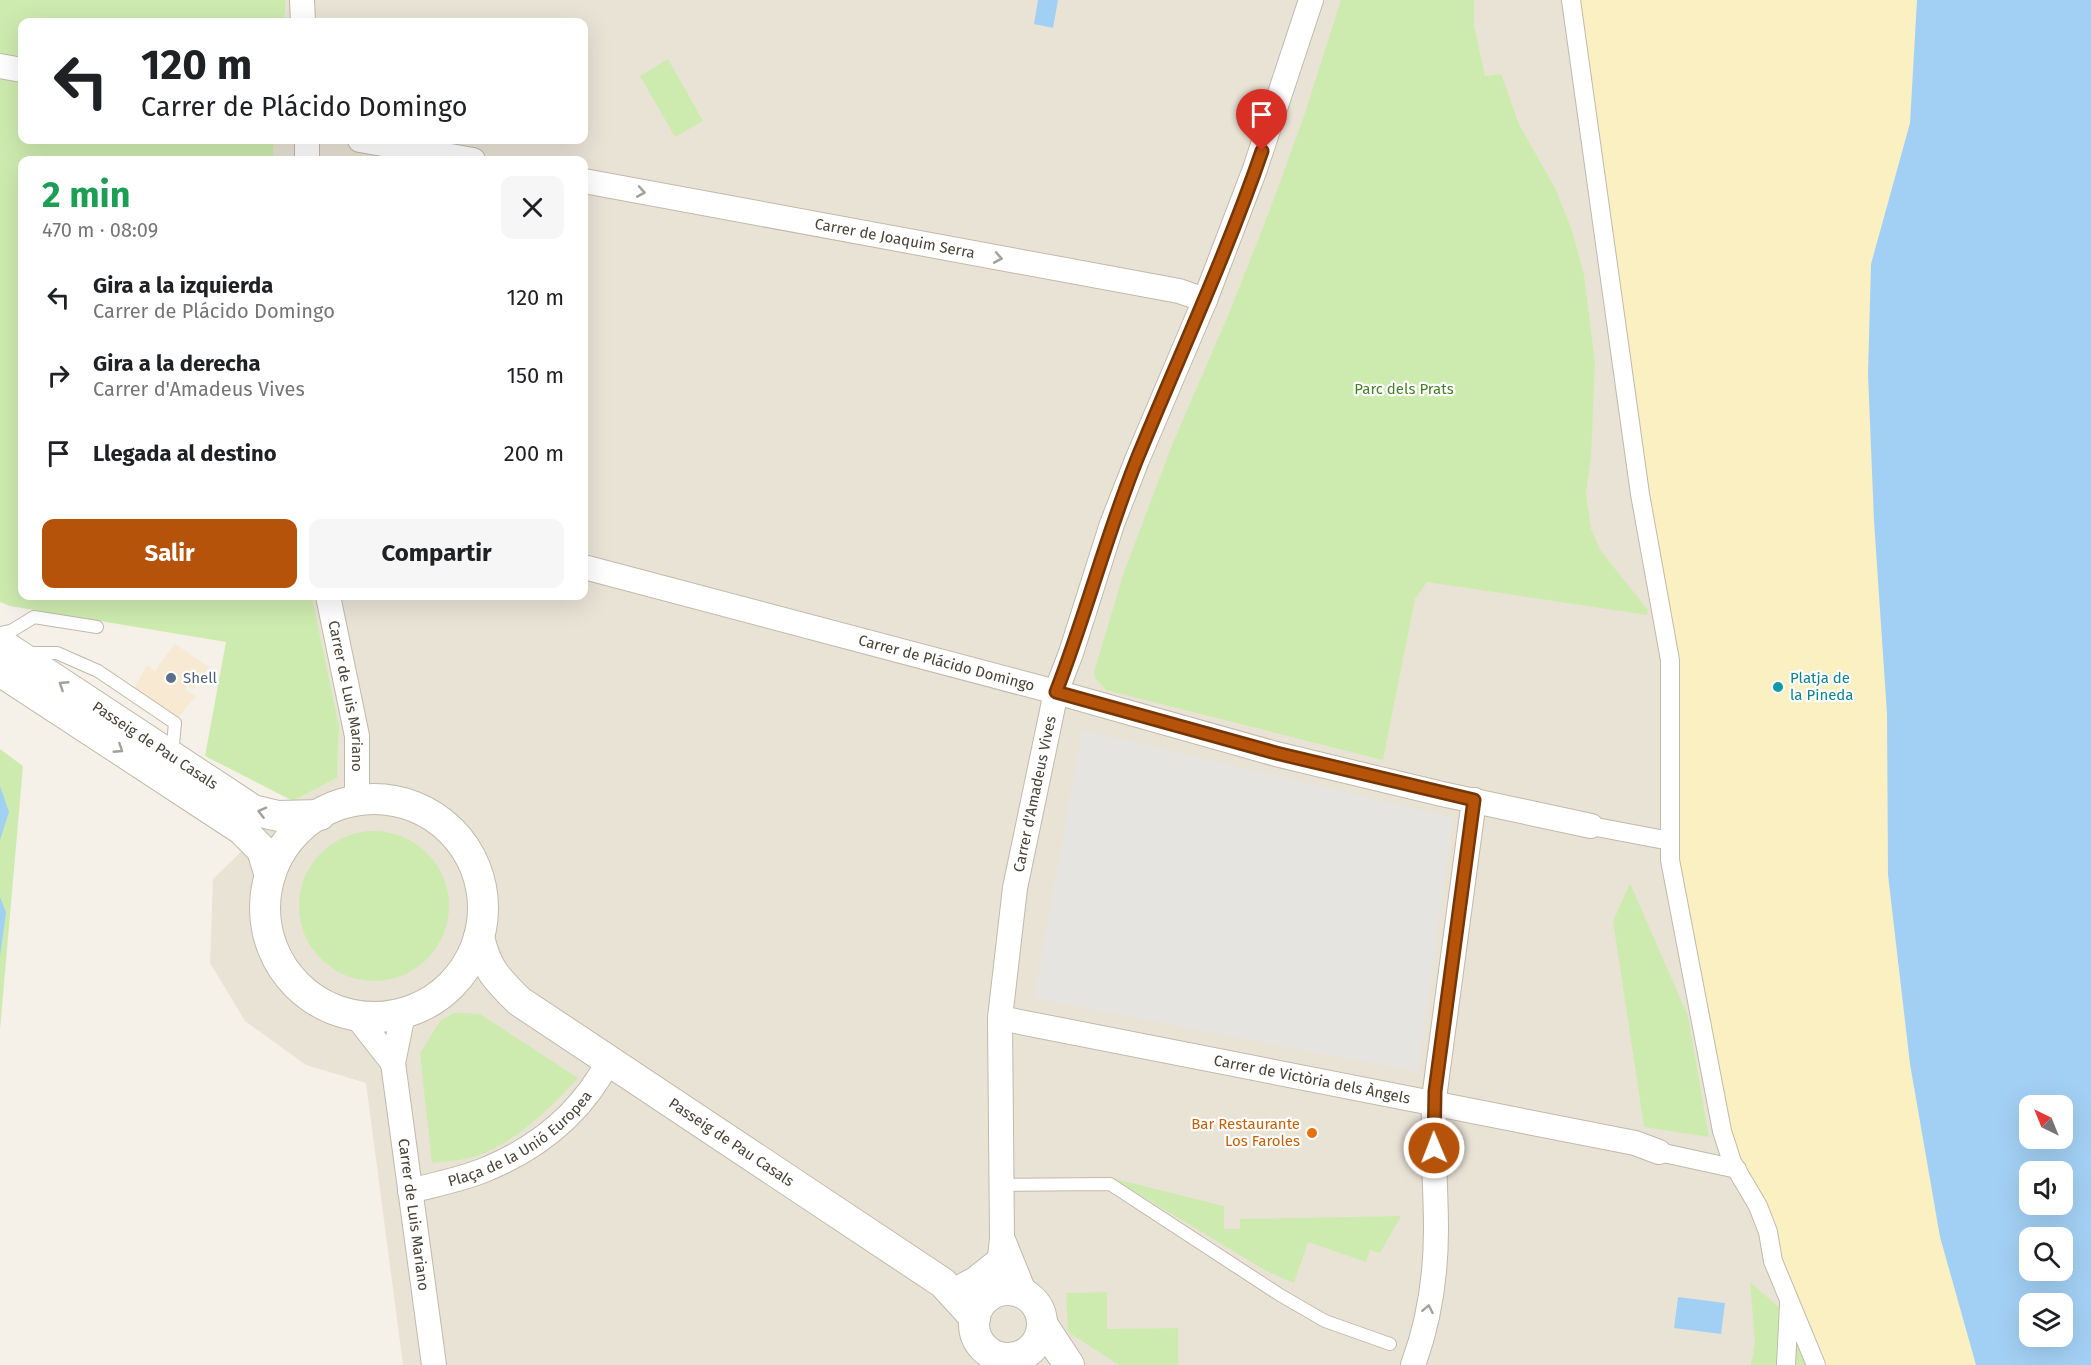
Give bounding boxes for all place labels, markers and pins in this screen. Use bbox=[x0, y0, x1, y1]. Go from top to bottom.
pin bbox=[1236, 89, 1287, 151]
place label: Shell bbox=[183, 669, 218, 687]
place label: Platja de la Pineda bbox=[1790, 669, 1854, 704]
marker: Shell bbox=[164, 671, 178, 685]
marker: Platja de la Pineda bbox=[1771, 680, 1785, 694]
place label: Bar Restaurante Los Faroles bbox=[1191, 1115, 1300, 1150]
marker: Bar Restaurante Los Faroles bbox=[1305, 1126, 1319, 1140]

